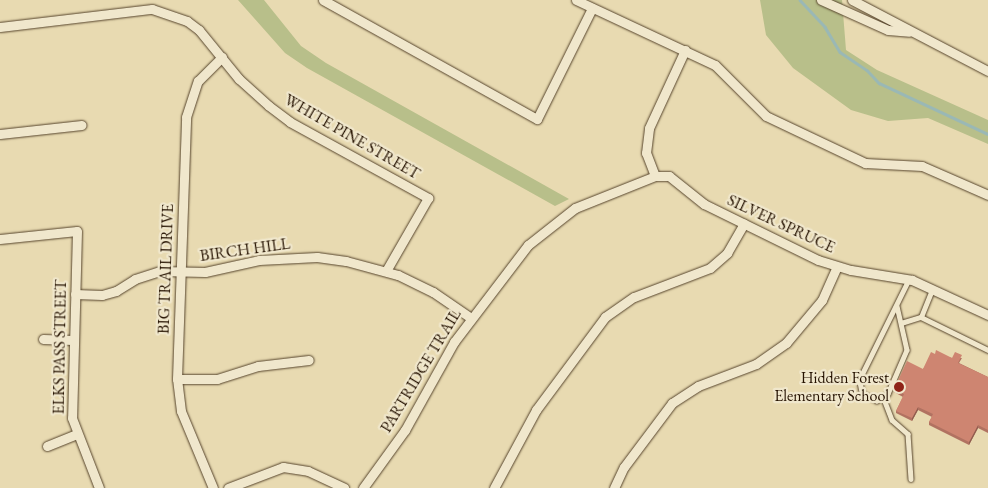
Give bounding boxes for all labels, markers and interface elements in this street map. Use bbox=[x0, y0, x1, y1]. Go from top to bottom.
street label: WHITE PINE STREET bbox=[281, 90, 423, 184]
street label: SILVER SPRUCE bbox=[724, 191, 838, 257]
street label: BIG TRAIL DRIVE bbox=[154, 204, 178, 334]
street label: BIRCH HILL bbox=[199, 234, 291, 266]
street label: ELKS PASS STREET bbox=[49, 279, 71, 415]
street label: PARTRIDGE TRAIL bbox=[377, 306, 465, 436]
place label: Hidden Forest Elementary School bbox=[774, 368, 889, 406]
marker: Hidden Forest Elementary School bbox=[893, 381, 905, 393]

